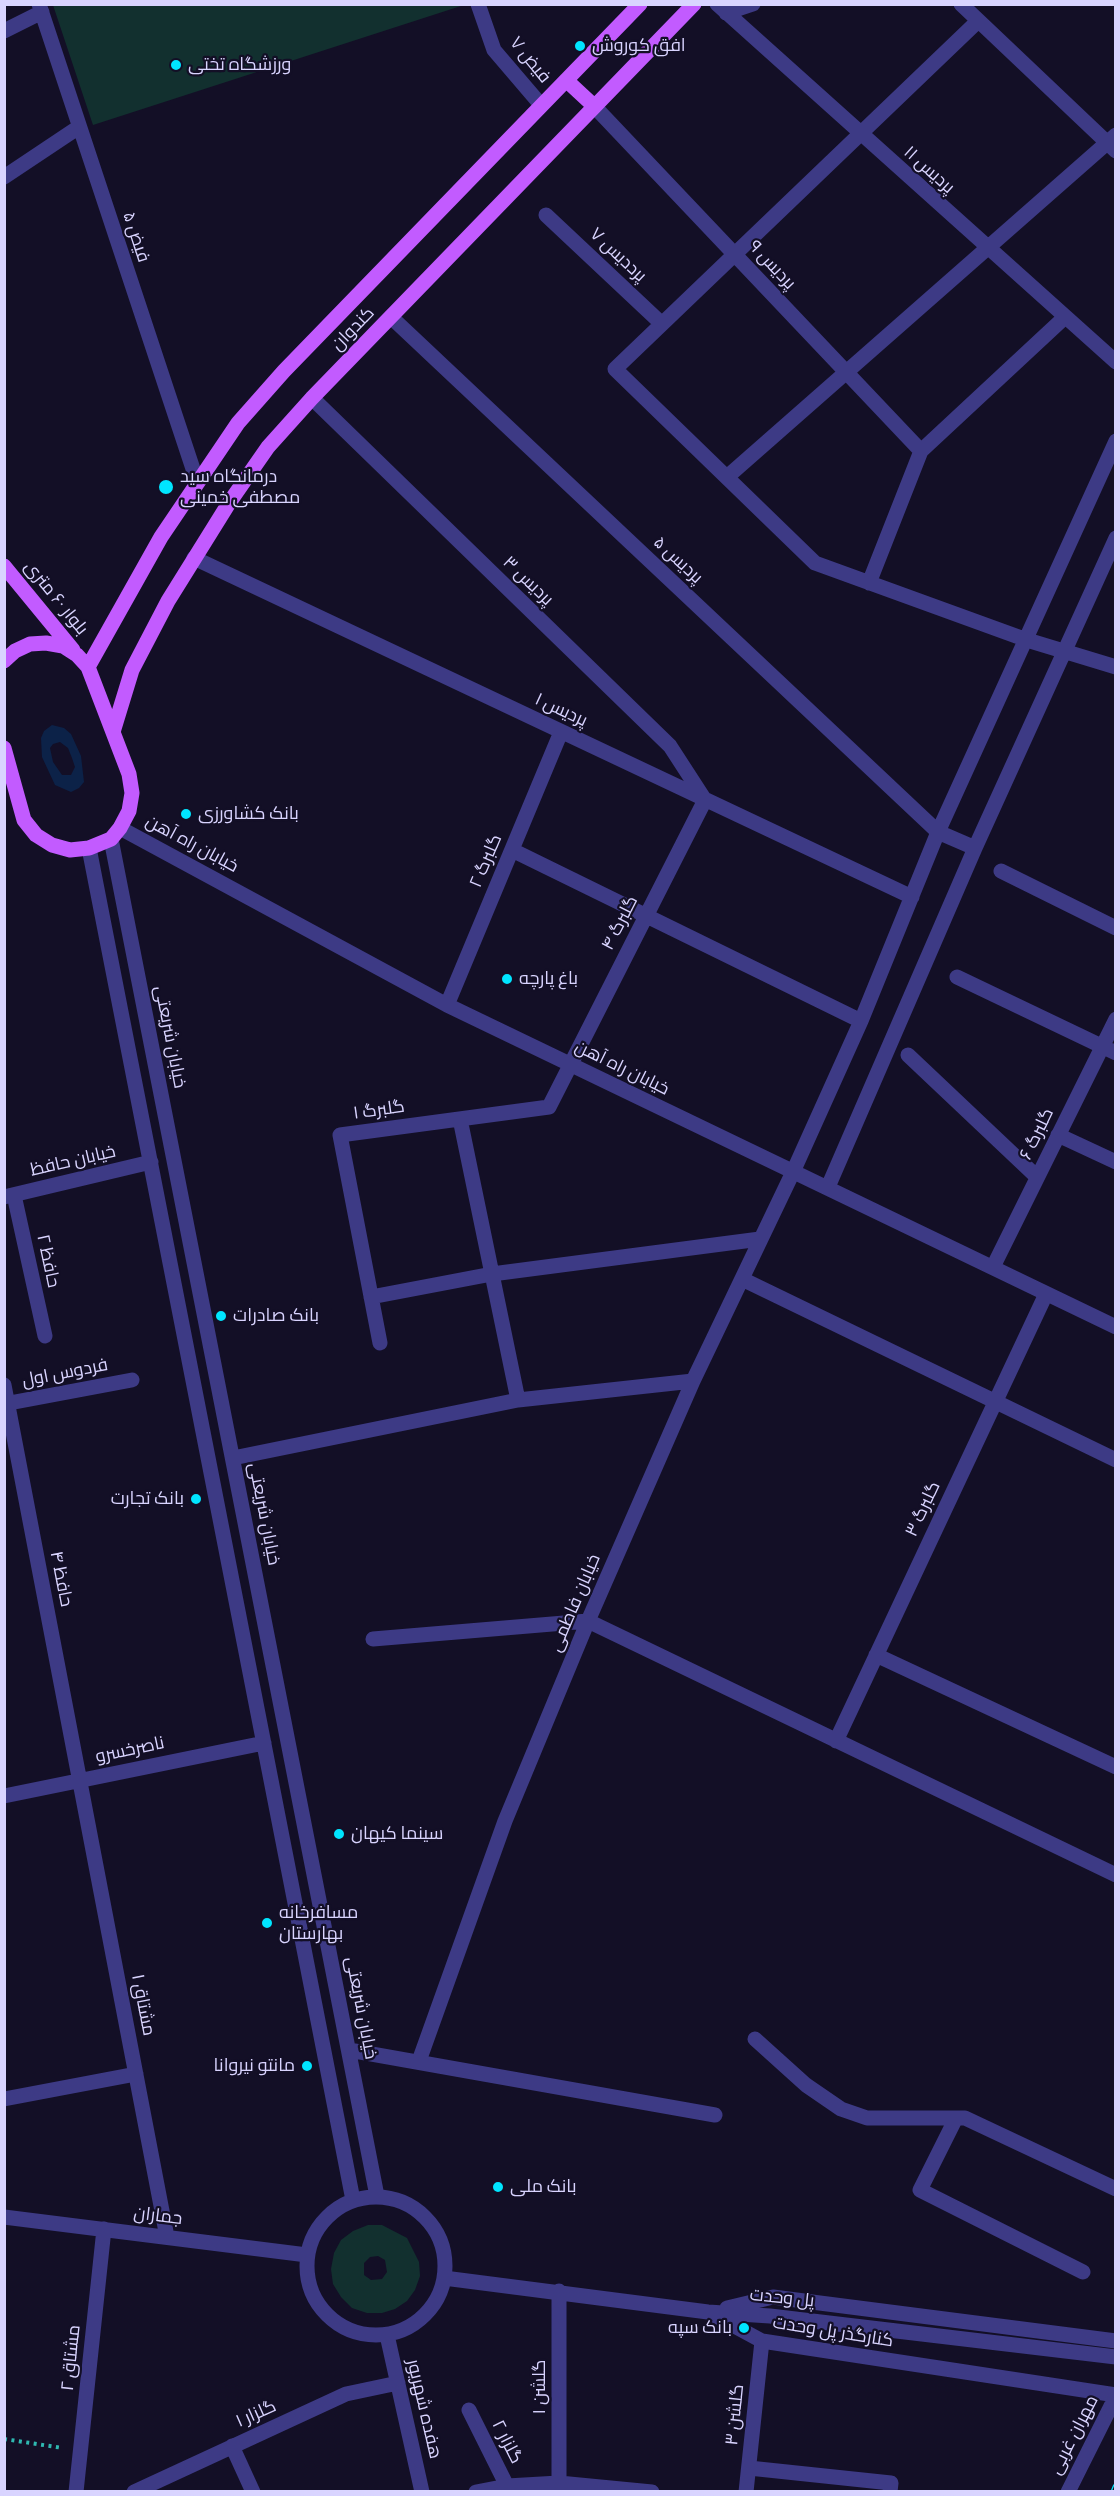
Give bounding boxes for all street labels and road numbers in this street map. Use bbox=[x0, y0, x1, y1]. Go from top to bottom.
street label: فیض ۷ bbox=[505, 32, 555, 88]
street label: پردیس ۱۱ bbox=[899, 142, 959, 198]
street label: فیض ۵ bbox=[118, 209, 154, 265]
street label: پرددیس ۷ bbox=[585, 223, 651, 287]
street label: پردیس ۹ bbox=[744, 236, 800, 294]
street label: کندوان bbox=[327, 303, 379, 355]
street label: پردیس ۵ bbox=[649, 532, 707, 588]
street label: پردیس ۳ bbox=[498, 552, 558, 610]
street label: بلوار ۶۰ متری bbox=[19, 556, 93, 640]
street label: پردیس ۱ bbox=[531, 688, 591, 732]
street label: خیابان راه آهن bbox=[142, 810, 242, 878]
street label: گلبرگ ۲ bbox=[465, 831, 507, 891]
street label: گلبرگ ۴ bbox=[597, 892, 643, 954]
street label: خیابان شریعتی bbox=[149, 984, 191, 1090]
street label: خیابان راه آهن bbox=[571, 1036, 673, 1100]
street label: گلبرگ ۱ bbox=[352, 1096, 406, 1124]
street label: گلبرگ ۶ bbox=[1015, 1105, 1059, 1163]
street label: خیابان حافظ bbox=[28, 1141, 118, 1181]
street label: حافظ ۲ bbox=[32, 1232, 64, 1290]
street label: فردوس اول bbox=[20, 1354, 110, 1392]
street label: خیابان شریعتی bbox=[243, 1461, 285, 1567]
street label: گلبرگ ۳ bbox=[901, 1478, 945, 1540]
street label: حافظ ۴ bbox=[45, 1549, 77, 1609]
street label: خیابان فاطمی bbox=[545, 1551, 605, 1655]
street label: ناصرخسرو bbox=[94, 1732, 166, 1768]
street label: خیابان شریعتی bbox=[340, 1955, 382, 2061]
street label: مشتاق ۱ bbox=[126, 1972, 160, 2038]
street label: جماران bbox=[132, 2202, 184, 2230]
street label: پل وحدت bbox=[749, 2284, 815, 2312]
street label: کنارگذر پل وحدت bbox=[771, 2312, 895, 2352]
street label: مشتاق ۲ bbox=[57, 2324, 85, 2392]
street label: هفده شهریور bbox=[402, 2357, 446, 2461]
street label: گلشن ۱ bbox=[529, 2360, 551, 2414]
street label: گلشن ۳ bbox=[721, 2383, 749, 2447]
street label: مهران غربی bbox=[1045, 2392, 1103, 2478]
street label: گلزار ۱ bbox=[232, 2396, 280, 2432]
street label: گلزار ۲ bbox=[487, 2417, 527, 2467]

